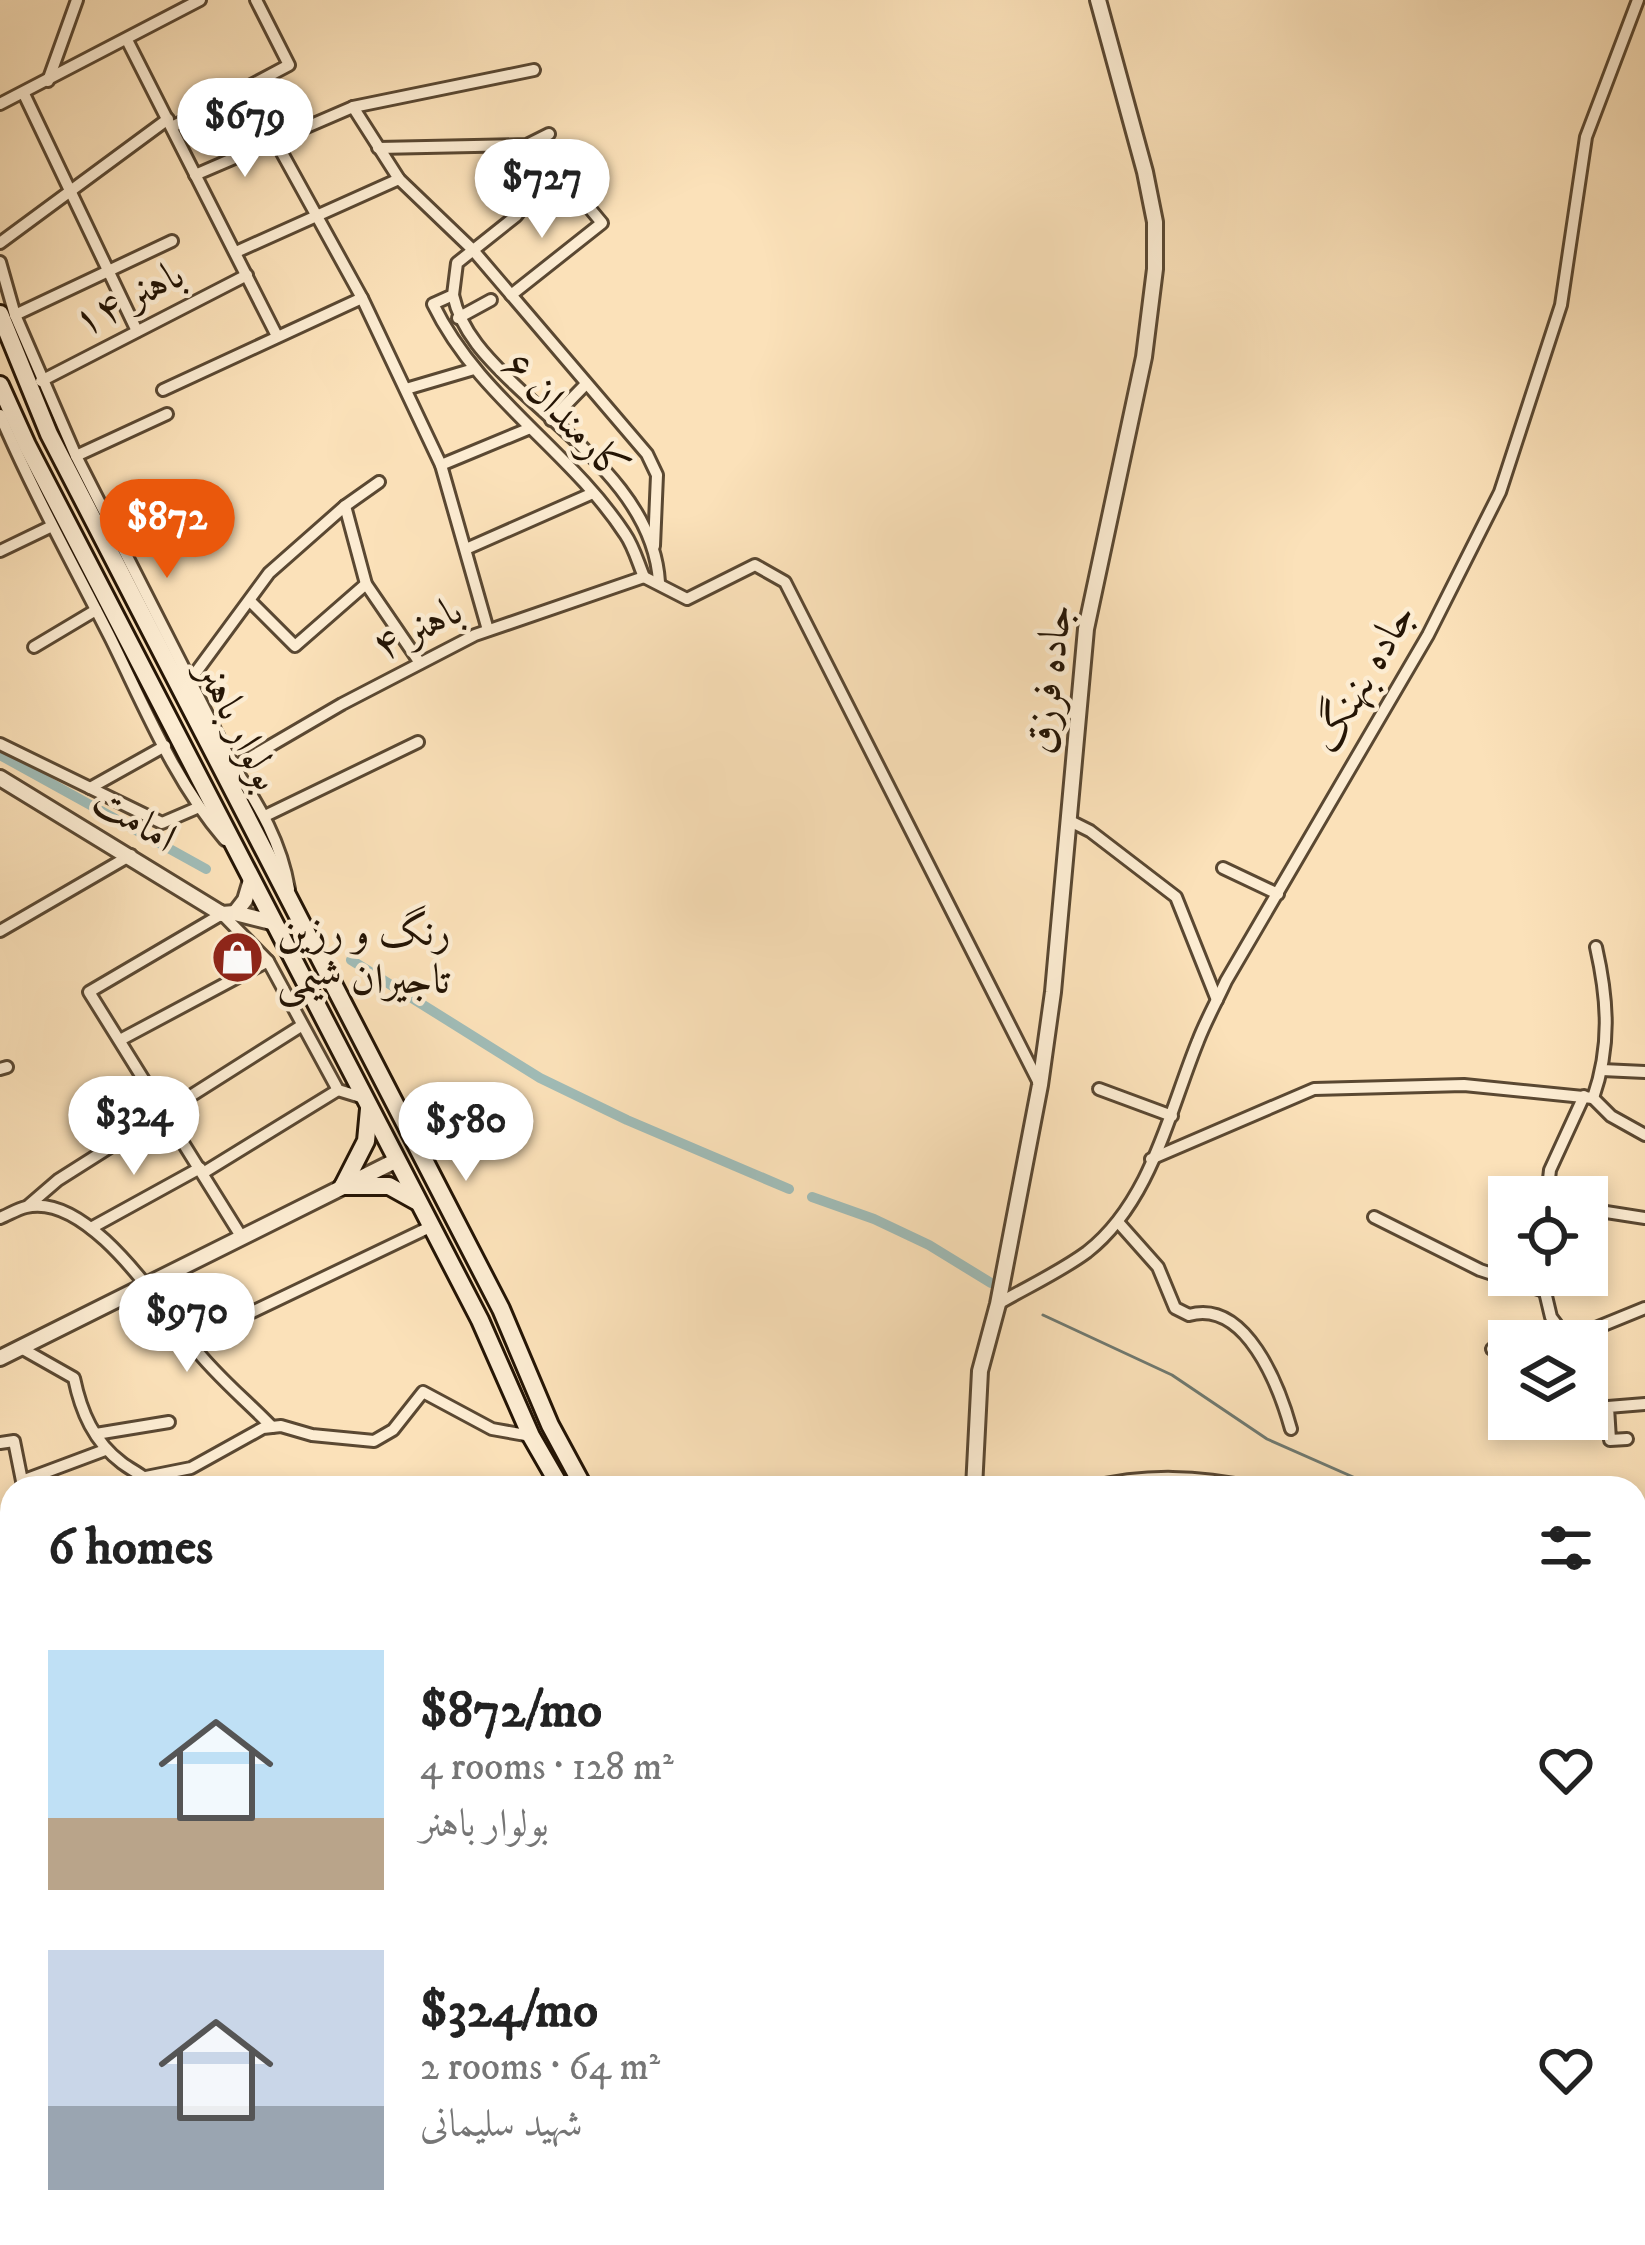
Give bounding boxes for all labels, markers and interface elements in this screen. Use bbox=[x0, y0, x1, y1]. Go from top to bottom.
pin: $679 bbox=[174, 78, 316, 180]
text: $679 bbox=[204, 92, 286, 141]
pin: $727 bbox=[471, 139, 613, 241]
text: $727 bbox=[502, 153, 582, 202]
street label: باهنر ۱۴ bbox=[65, 249, 193, 349]
street label: کارمندان ۶ bbox=[491, 340, 639, 494]
pin: $872 bbox=[96, 479, 238, 581]
text: $872 bbox=[127, 493, 207, 542]
street label: باهنر ۴ bbox=[365, 585, 471, 673]
street label: جاده بنهنگ bbox=[1298, 592, 1428, 763]
street label: جاده فرزق bbox=[1015, 601, 1085, 757]
street label: بولوار باهنر bbox=[182, 649, 293, 800]
street label: امامت bbox=[83, 775, 185, 865]
place label: رنگ و رزین تاجیران شیمی bbox=[277, 905, 451, 1007]
shop icon: رنگ و رزین تاجیران شیمی bbox=[210, 929, 266, 985]
pin: $324 bbox=[63, 1076, 205, 1178]
pin: $580 bbox=[395, 1082, 537, 1184]
text: $324 bbox=[95, 1090, 173, 1139]
text: $580 bbox=[425, 1096, 507, 1145]
map controls bbox=[1488, 1176, 1608, 1440]
button: locate bbox=[1488, 1176, 1608, 1296]
pin: $970 bbox=[116, 1273, 258, 1375]
text: $970 bbox=[146, 1287, 228, 1336]
button: layers bbox=[1488, 1320, 1608, 1440]
icon: filters bbox=[1533, 1515, 1599, 1581]
text: 6 homes bbox=[48, 1516, 213, 1580]
text: $872/mo bbox=[420, 1679, 602, 1743]
icon: home bbox=[144, 1698, 288, 1842]
icon: heart bbox=[1533, 1737, 1599, 1803]
text: 4 rooms · 128 m² bbox=[420, 1743, 674, 1792]
text: بولوار باهنر bbox=[420, 1800, 549, 1849]
text: $324/mo bbox=[420, 1979, 598, 2043]
icon: home bbox=[144, 1998, 288, 2142]
icon: heart bbox=[1533, 2037, 1599, 2103]
text: 2 rooms · 64 m² bbox=[420, 2043, 660, 2092]
text: شهید سلیمانی bbox=[420, 2100, 583, 2149]

